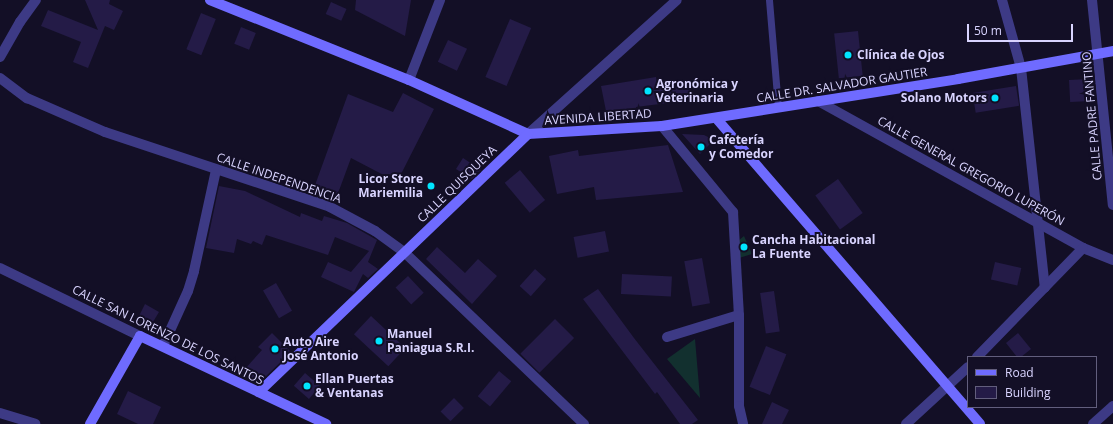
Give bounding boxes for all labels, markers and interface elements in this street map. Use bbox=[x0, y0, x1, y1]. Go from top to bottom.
scale bar bbox=[969, 16, 1075, 42]
text: 50 m bbox=[974, 22, 1002, 39]
place label: Clínica de Ojos bbox=[857, 48, 944, 62]
marker: Clínica de Ojos bbox=[842, 49, 854, 61]
street label: CALLE PADRE FANTINO bbox=[1079, 51, 1105, 181]
street label: CALLE DR. SALVADOR GAUTIER bbox=[756, 64, 928, 106]
place label: Agronómica y Veterinaria bbox=[656, 77, 738, 105]
marker: Agronómica y Veterinaria bbox=[643, 86, 653, 96]
place label: Solano Motors bbox=[901, 91, 987, 105]
marker: Solano Motors bbox=[990, 93, 1000, 103]
street label: AVENIDA LIBERTAD bbox=[544, 106, 652, 128]
street label: CALLE GENERAL GREGORIO LUPERÓN bbox=[875, 113, 1067, 229]
place label: Cafetería y Comedor bbox=[709, 133, 773, 161]
marker: Cafetería y Comedor bbox=[696, 142, 706, 152]
street label: CALLE QUISQUEYA bbox=[414, 143, 500, 225]
street label: CALLE INDEPENDENCIA bbox=[215, 150, 343, 206]
place label: Licor Store Mariemilia bbox=[358, 172, 423, 200]
marker: Licor Store Mariemilia bbox=[426, 181, 436, 191]
place label: Cancha Habitacional La Fuente bbox=[752, 233, 875, 261]
marker: Cancha Habitacional La Fuente bbox=[739, 242, 749, 252]
street label: CALLE SAN LORENZO DE LOS SANTOS bbox=[70, 282, 266, 388]
place label: Manuel Paniagua S.R.I. bbox=[387, 327, 474, 355]
place label: Auto Aire José Antonio bbox=[283, 335, 358, 363]
marker: Manuel Paniagua S.R.I. bbox=[374, 336, 384, 346]
marker: Auto Aire José Antonio bbox=[270, 344, 280, 354]
legend bbox=[967, 356, 1097, 408]
text: Road bbox=[1005, 364, 1034, 381]
place label: Ellan Puertas & Ventanas bbox=[315, 372, 394, 400]
marker: Ellan Puertas & Ventanas bbox=[302, 381, 312, 391]
text: Building bbox=[1005, 384, 1050, 401]

